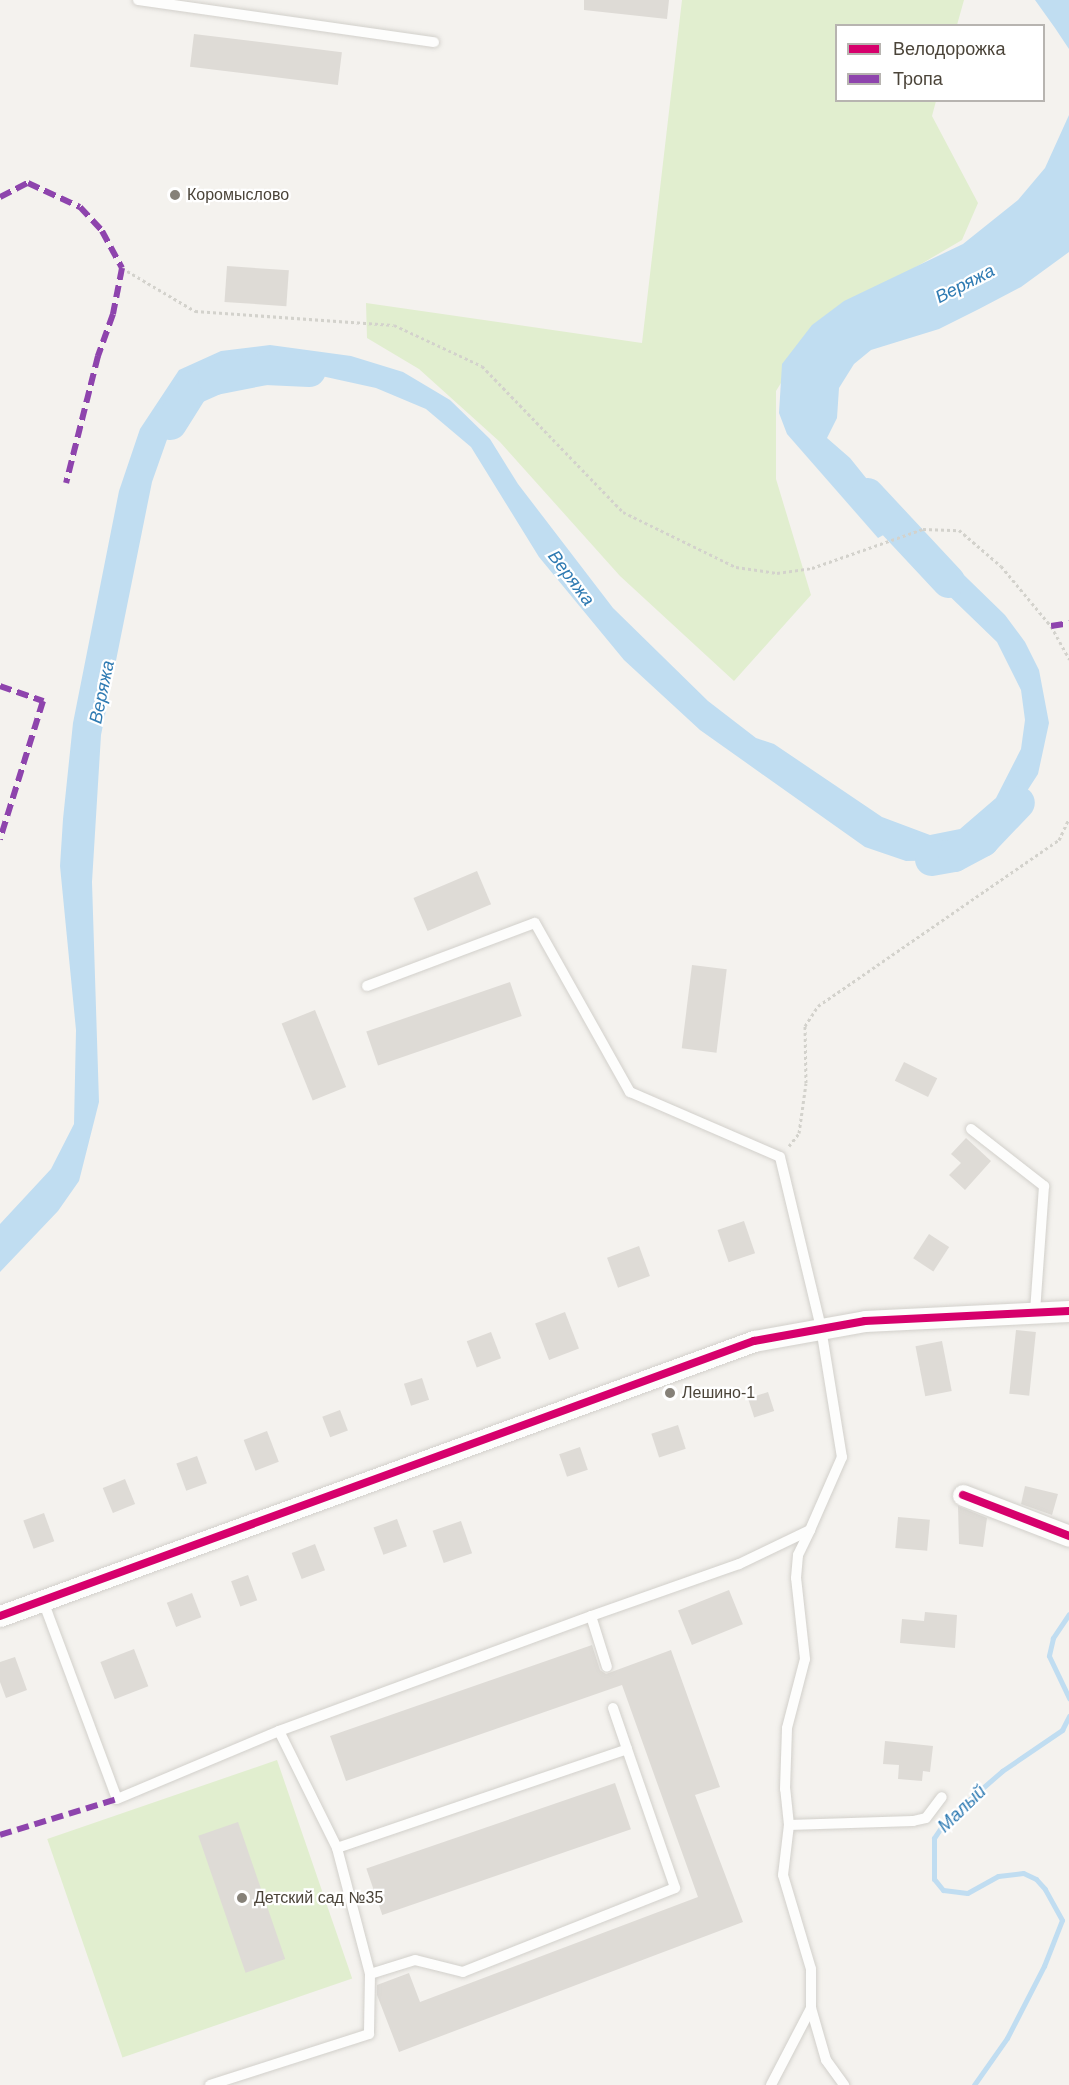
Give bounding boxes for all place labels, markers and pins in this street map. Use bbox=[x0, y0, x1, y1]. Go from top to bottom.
place label: Коромыслово bbox=[187, 185, 289, 205]
marker: Коромыслово bbox=[168, 188, 182, 202]
place label: Лешино-1 bbox=[682, 1383, 755, 1403]
marker: Лешино-1 bbox=[663, 1386, 677, 1400]
place label: Детский сад №35 bbox=[254, 1888, 383, 1908]
marker: Детский сад №35 bbox=[235, 1891, 249, 1905]

